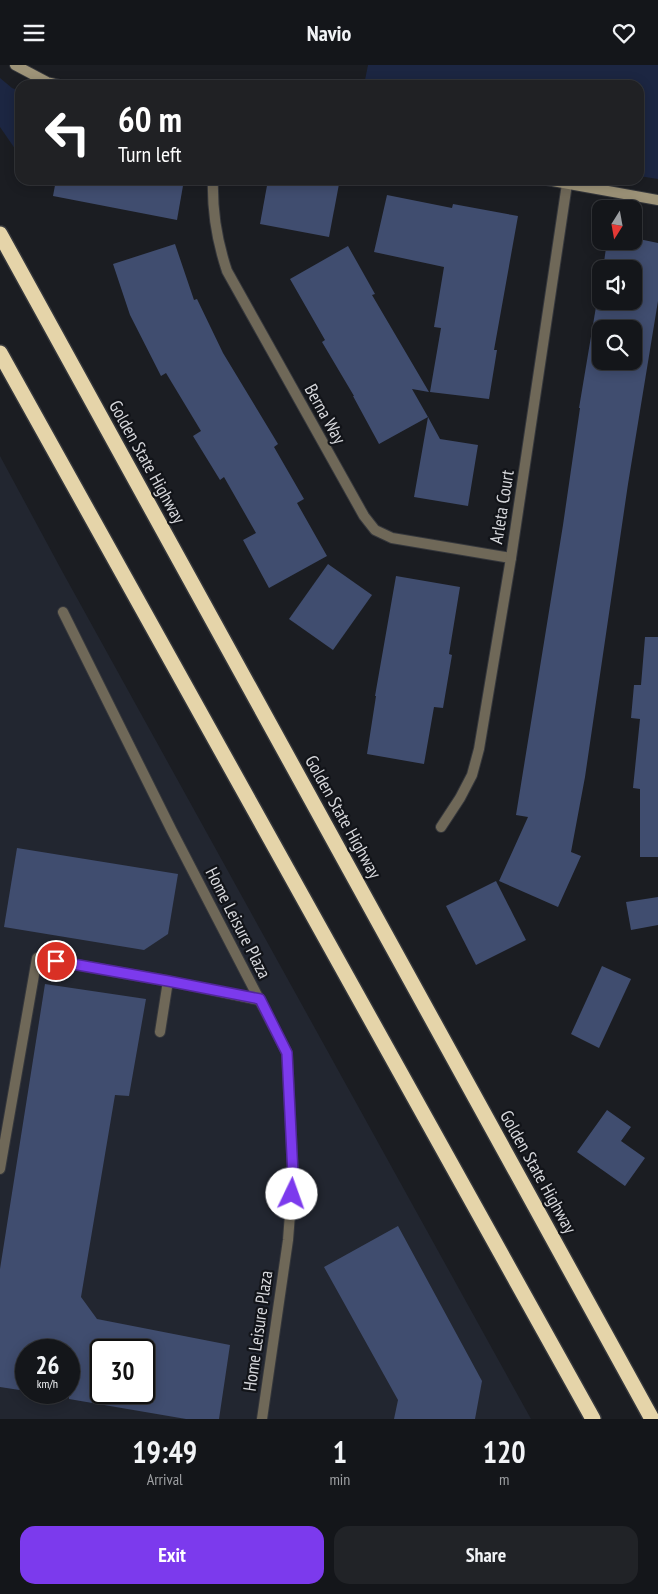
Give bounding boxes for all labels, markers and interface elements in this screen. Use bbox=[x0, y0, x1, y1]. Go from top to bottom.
icon: menu bbox=[20, 19, 48, 47]
text: Navio bbox=[307, 19, 351, 47]
icon: heart bbox=[610, 19, 638, 47]
text: 60 m bbox=[118, 96, 182, 142]
icon: left bbox=[35, 100, 100, 165]
text: Turn left bbox=[118, 140, 182, 168]
north arrow bbox=[592, 200, 642, 250]
map controls bbox=[592, 200, 642, 370]
button: sound bbox=[592, 260, 642, 310]
button: search bbox=[592, 320, 642, 370]
street label: Berna Way bbox=[300, 380, 351, 448]
street label: Golden State Highway bbox=[104, 396, 191, 528]
street label: Arleta Court bbox=[484, 468, 519, 546]
street label: Golden State Highway bbox=[300, 751, 387, 883]
street label: Home Leisure Plaza bbox=[201, 863, 276, 982]
pin bbox=[35, 940, 77, 982]
icon: arrive bbox=[42, 947, 70, 975]
street label: Golden State Highway bbox=[495, 1106, 582, 1238]
position arrow bbox=[265, 1167, 317, 1219]
street label: Home Leisure Plaza bbox=[238, 1269, 277, 1393]
speed limit sign: 30 bbox=[90, 1339, 155, 1404]
text: 26 bbox=[36, 1349, 59, 1381]
text: km/h bbox=[37, 1376, 58, 1391]
text: 19:49 bbox=[132, 1432, 197, 1471]
text: 1 bbox=[333, 1432, 347, 1471]
text: 120 bbox=[483, 1432, 526, 1471]
text: Arrival bbox=[147, 1469, 183, 1489]
text: min bbox=[329, 1469, 350, 1489]
text: m bbox=[499, 1469, 509, 1489]
button: Exit bbox=[20, 1526, 324, 1584]
button: Share bbox=[334, 1526, 638, 1584]

